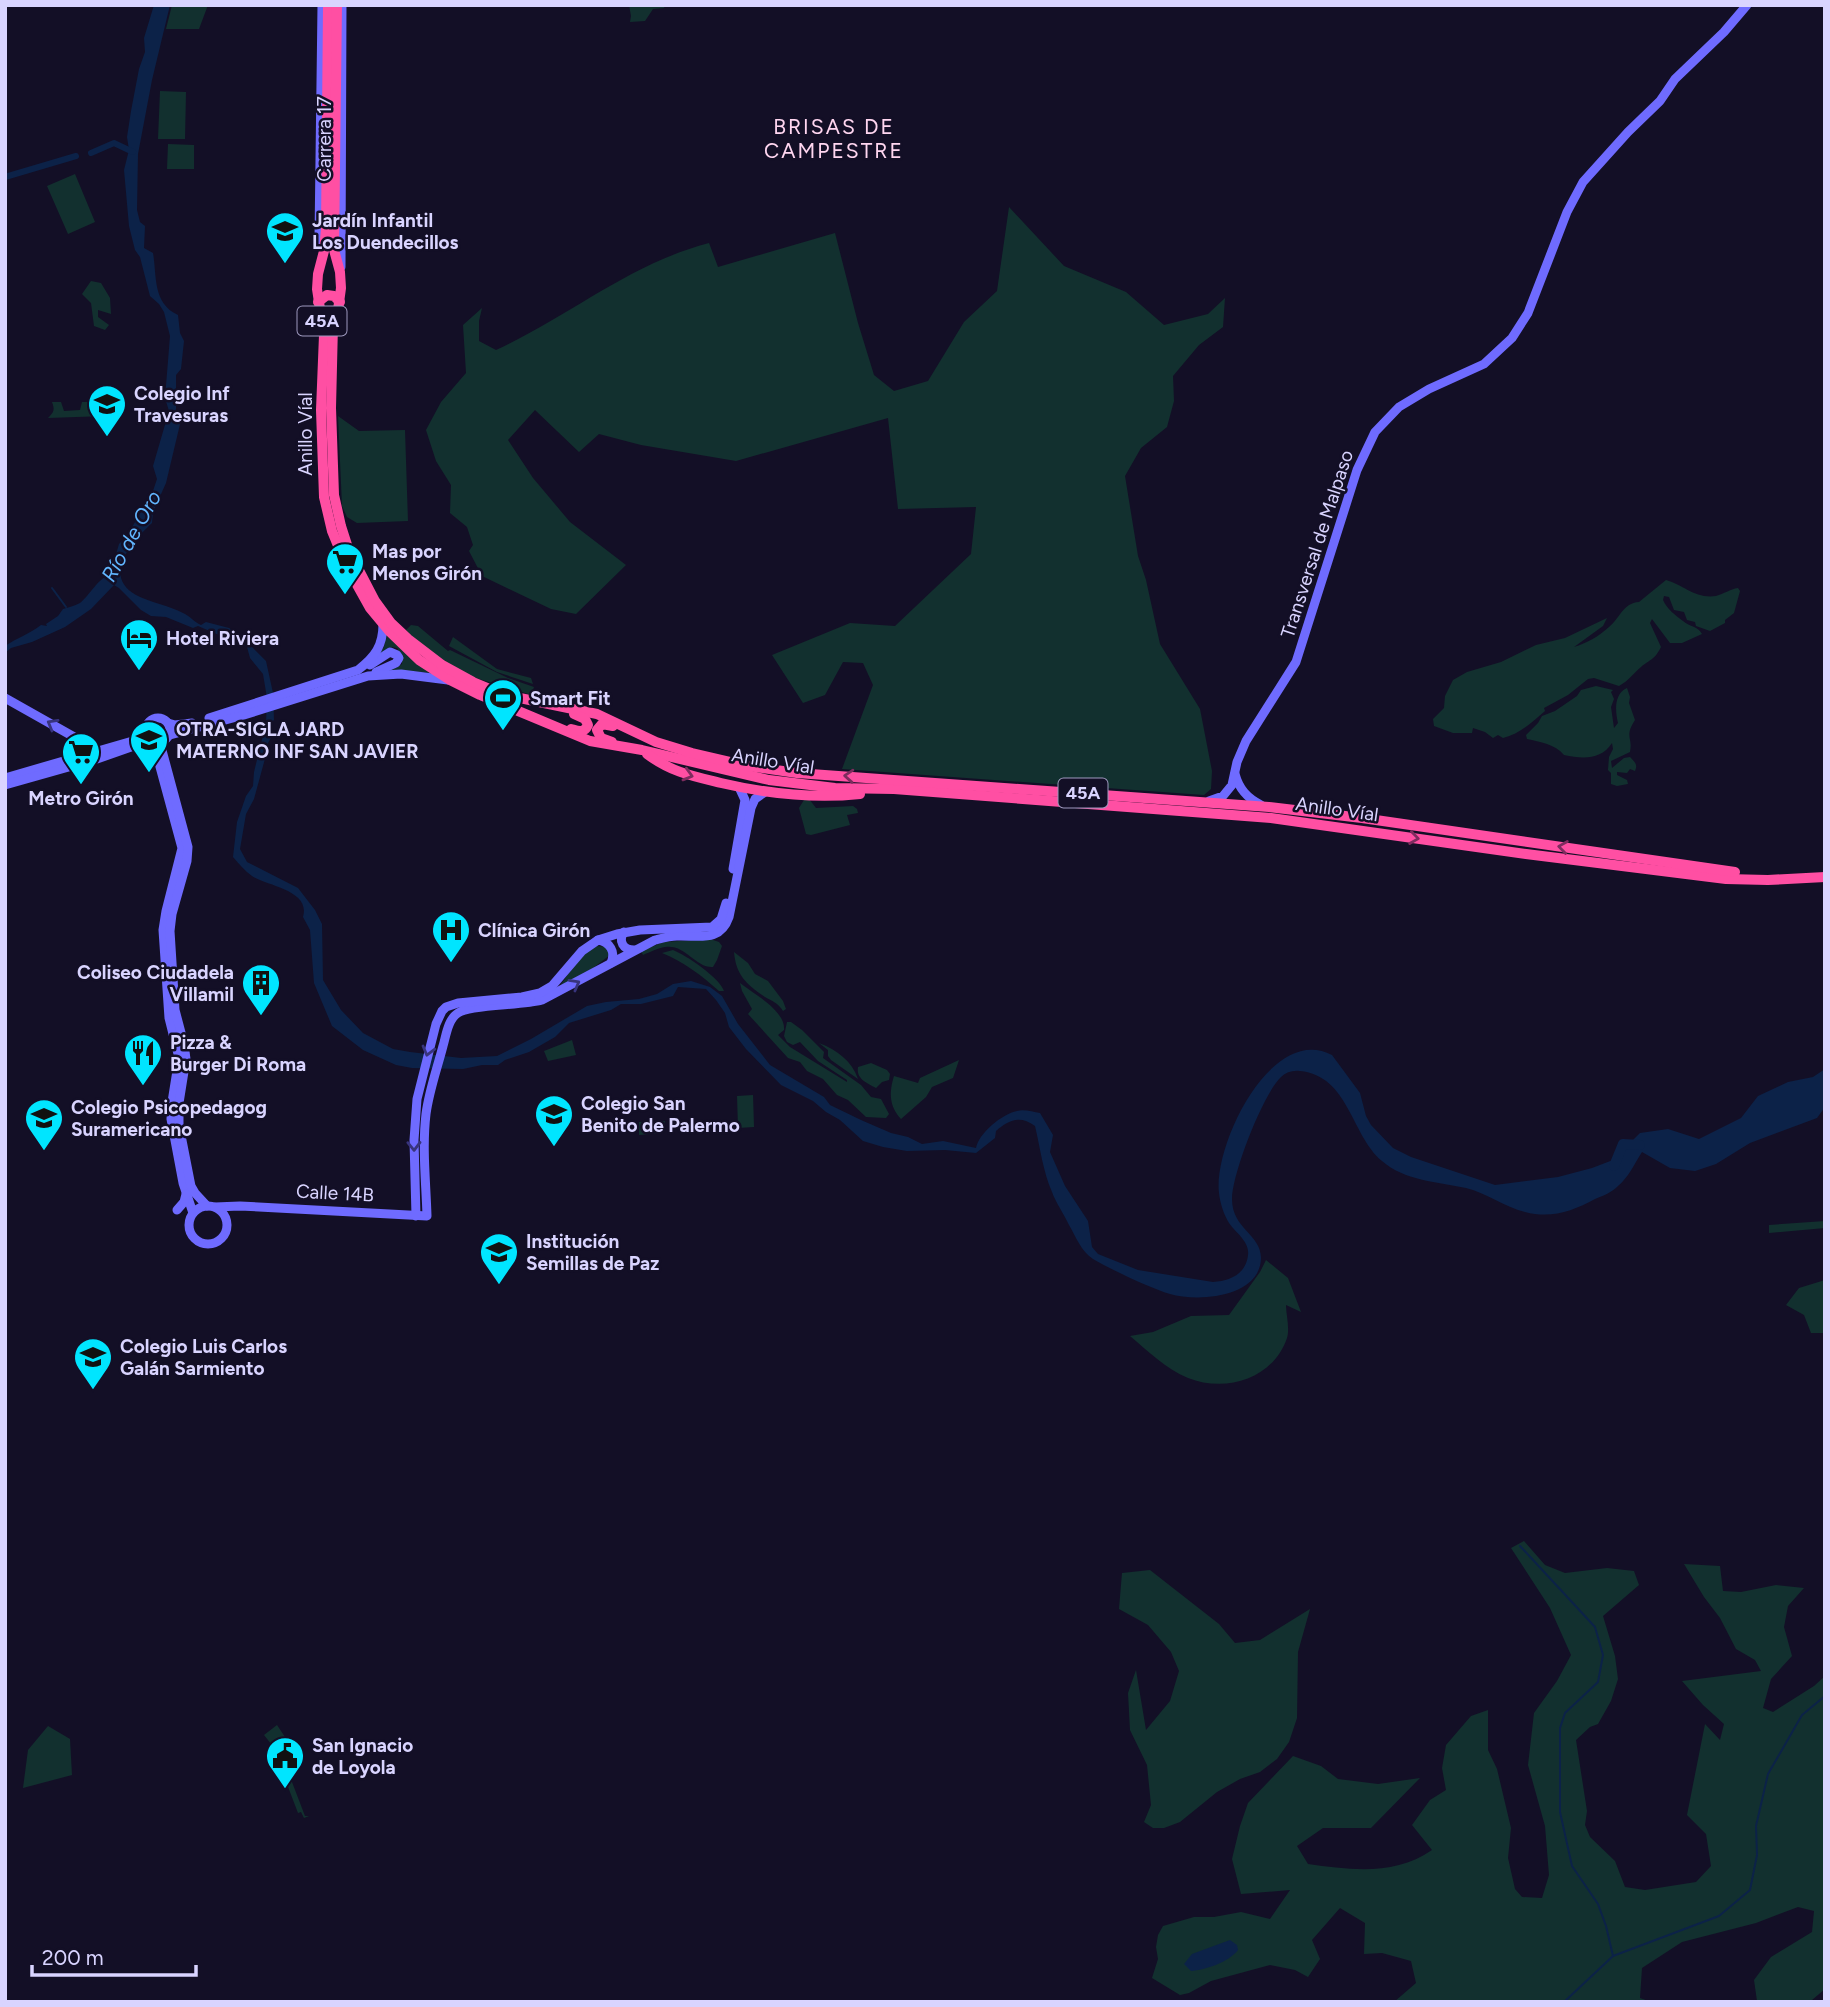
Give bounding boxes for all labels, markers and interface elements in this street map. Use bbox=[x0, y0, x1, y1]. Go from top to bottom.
street label: Carrera 17 bbox=[313, 96, 336, 182]
district label: BRISAS DE CAMPESTRE bbox=[764, 114, 904, 163]
place label: Jardín Infantil Los Duendecillos bbox=[312, 209, 459, 254]
school or university icon: Jardín Infantil Los Duendecillos bbox=[264, 210, 306, 265]
road number: 45A bbox=[298, 306, 346, 335]
place label: Colegio Inf Travesuras bbox=[134, 382, 230, 427]
school or university icon: Colegio Inf Travesuras bbox=[86, 383, 128, 438]
street label: Anillo Víal bbox=[294, 392, 317, 476]
street label: Transversal de Malpaso bbox=[1276, 447, 1358, 641]
water label: Río de Oro bbox=[96, 486, 166, 586]
place label: Mas por Menos Girón bbox=[372, 540, 482, 585]
supermarket icon: Mas por Menos Girón bbox=[324, 541, 366, 596]
hotel icon: Hotel Riviera bbox=[118, 617, 160, 672]
place label: Hotel Riviera bbox=[166, 627, 279, 650]
sports icon: Smart Fit bbox=[482, 677, 524, 732]
place label: Smart Fit bbox=[530, 687, 611, 710]
place label: OTRA-SIGLA JARD MATERNO INF SAN JAVIER bbox=[176, 718, 418, 763]
one-way arrow bbox=[47, 719, 60, 732]
school or university icon: OTRA-SIGLA JARD MATERNO INF SAN JAVIER bbox=[128, 719, 170, 774]
supermarket icon: Metro Girón bbox=[60, 731, 102, 786]
street label: Anillo Víal bbox=[730, 743, 816, 779]
one-way arrow bbox=[682, 766, 694, 781]
one-way arrow bbox=[843, 769, 854, 784]
road number: 45A bbox=[1058, 778, 1108, 808]
place label: Metro Girón bbox=[28, 787, 134, 810]
street label: Anillo Víal bbox=[1294, 792, 1380, 826]
one-way arrow bbox=[1409, 830, 1420, 845]
one-way arrow bbox=[1557, 840, 1569, 855]
hospital icon: Clínica Girón bbox=[430, 909, 472, 964]
place label: Clínica Girón bbox=[478, 919, 590, 942]
place label: Coliseo Ciudadela Villamil bbox=[77, 961, 234, 1006]
building icon: Coliseo Ciudadela Villamil bbox=[240, 962, 282, 1017]
one-way arrow bbox=[567, 979, 580, 992]
place label: Pizza & Burger Di Roma bbox=[170, 1031, 306, 1076]
restaurant icon: Pizza & Burger Di Roma bbox=[122, 1032, 164, 1087]
one-way arrow bbox=[422, 1045, 436, 1057]
place label: Colegio San Benito de Palermo bbox=[581, 1092, 740, 1137]
school or university icon: Colegio San Benito de Palermo bbox=[533, 1093, 575, 1148]
place label: Colegio Psicopedagog Suramericano bbox=[71, 1096, 267, 1141]
school or university icon: Colegio Psicopedagog Suramericano bbox=[23, 1097, 65, 1152]
one-way arrow bbox=[407, 1141, 422, 1152]
street label: Calle 14B bbox=[295, 1179, 375, 1207]
place label: Institución Semillas de Paz bbox=[526, 1230, 659, 1275]
school or university icon: Institución Semillas de Paz bbox=[478, 1231, 520, 1286]
place label: Colegio Luis Carlos Galán Sarmiento bbox=[120, 1335, 287, 1380]
school or university icon: Colegio Luis Carlos Galán Sarmiento bbox=[72, 1336, 114, 1391]
place label: San Ignacio de Loyola bbox=[312, 1734, 413, 1779]
public building icon: San Ignacio de Loyola bbox=[264, 1735, 306, 1790]
scale bar bbox=[32, 1934, 196, 1978]
text: 200 m bbox=[42, 1945, 104, 1970]

